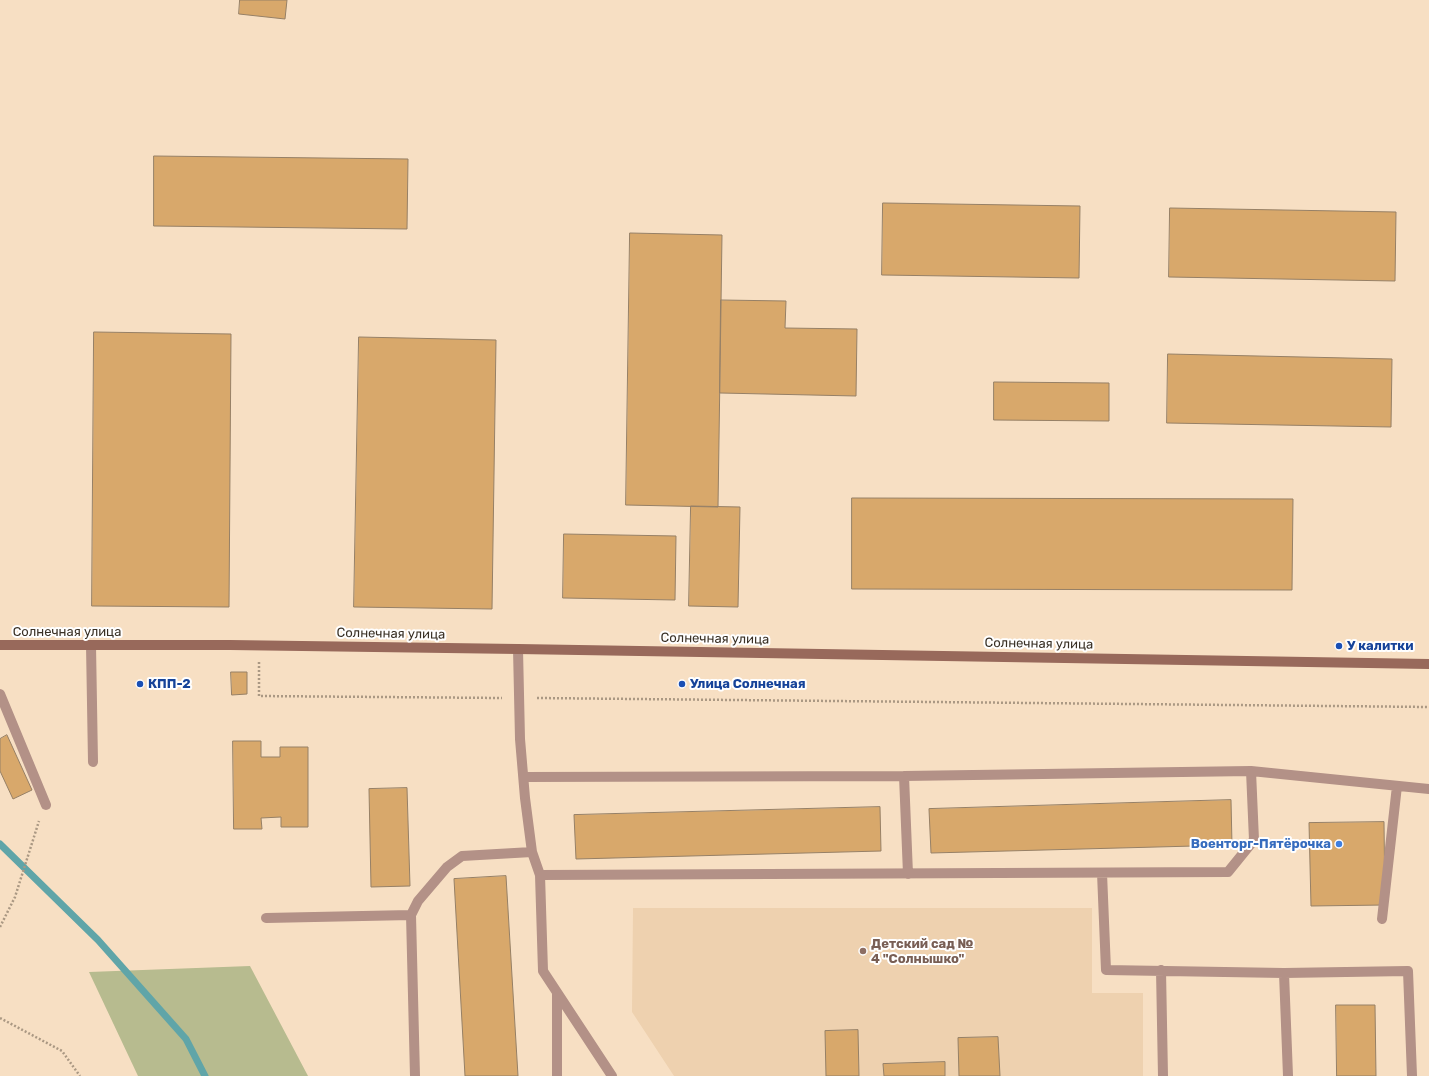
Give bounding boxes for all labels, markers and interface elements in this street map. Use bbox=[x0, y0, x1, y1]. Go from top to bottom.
street label: Солнечная улица bbox=[13, 624, 121, 640]
street label: Солнечная улица bbox=[337, 625, 445, 643]
street label: Солнечная улица bbox=[661, 630, 769, 648]
street label: Солнечная улица bbox=[985, 635, 1093, 653]
place label: У калитки bbox=[1347, 638, 1413, 654]
marker: У калитки bbox=[1334, 641, 1344, 651]
place label: КПП-2 bbox=[148, 676, 191, 692]
place label: Улица Солнечная bbox=[690, 676, 805, 692]
marker: КПП-2 bbox=[135, 679, 145, 689]
marker: Улица Солнечная bbox=[677, 679, 687, 689]
place label: Военторг-Пятёрочка bbox=[1191, 836, 1331, 852]
marker: Военторг-Пятёрочка bbox=[1334, 839, 1344, 849]
place label: Детский сад № 4 "Солнышко" bbox=[871, 936, 973, 967]
marker: Детский сад № 4 "Солнышко" bbox=[858, 946, 868, 956]

